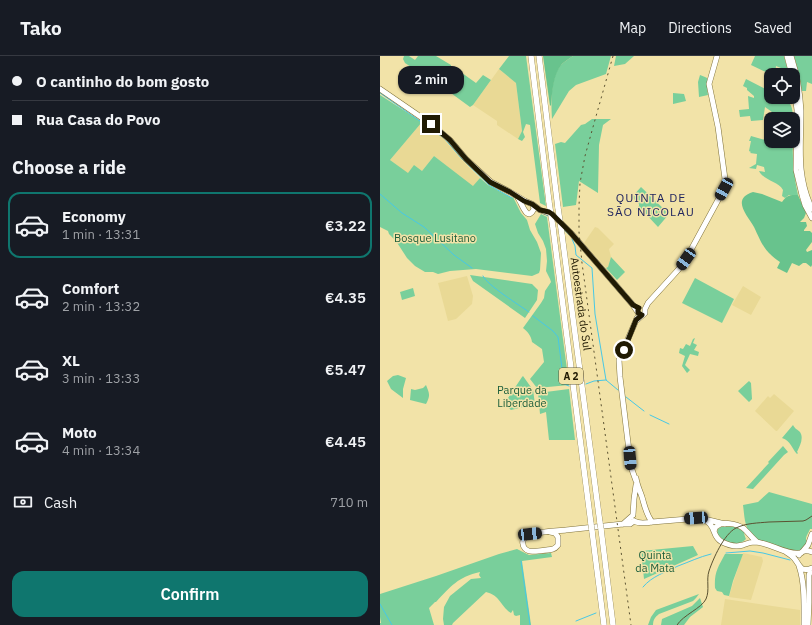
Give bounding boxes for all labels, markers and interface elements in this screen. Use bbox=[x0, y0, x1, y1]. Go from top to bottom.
text: Tako bbox=[20, 16, 62, 40]
text: Map bbox=[619, 19, 646, 37]
text: Directions bbox=[668, 19, 732, 37]
text: Saved bbox=[754, 19, 792, 37]
callout: 2 min bbox=[398, 66, 464, 94]
map controls bbox=[764, 68, 800, 148]
button: locate bbox=[764, 68, 800, 104]
text: 2 min bbox=[414, 71, 448, 88]
text: O cantinho do bom gosto bbox=[36, 72, 209, 91]
text: Rua Casa do Povo bbox=[36, 110, 160, 129]
button: layers bbox=[764, 112, 800, 148]
route end bbox=[422, 115, 440, 133]
text: Choose a ride bbox=[12, 156, 126, 179]
car bbox=[713, 176, 735, 202]
district label: QUINTA DE SÃO NICOLAU bbox=[607, 190, 695, 219]
icon: car bbox=[14, 207, 50, 243]
text: Economy bbox=[62, 207, 126, 226]
text: €3.22 bbox=[325, 216, 366, 235]
text: 1 min · 13:31 bbox=[62, 226, 140, 243]
park label: Bosque Lusitano bbox=[394, 231, 476, 245]
car bbox=[674, 246, 698, 272]
street label: Autoestrada do Sul bbox=[568, 257, 594, 351]
icon: car bbox=[14, 279, 50, 315]
text: Comfort bbox=[62, 279, 119, 298]
text: €4.35 bbox=[325, 288, 366, 307]
text: 2 min · 13:32 bbox=[62, 298, 140, 315]
route start bbox=[615, 341, 633, 359]
icon: car bbox=[14, 351, 50, 387]
text: XL bbox=[62, 351, 80, 370]
text: €5.47 bbox=[325, 360, 366, 379]
road number: A 2 bbox=[559, 368, 583, 384]
text: 3 min · 13:33 bbox=[62, 370, 140, 387]
park label: Parque da Liberdade bbox=[497, 383, 547, 410]
icon: car bbox=[14, 423, 50, 459]
text: Moto bbox=[62, 423, 97, 442]
text: €4.45 bbox=[325, 432, 366, 451]
text: 4 min · 13:34 bbox=[62, 442, 140, 459]
car bbox=[623, 446, 637, 470]
icon: cash bbox=[12, 491, 34, 513]
text: Cash bbox=[44, 493, 77, 512]
text: 710 m bbox=[330, 494, 368, 511]
car bbox=[684, 511, 708, 525]
car bbox=[517, 527, 543, 541]
park label: Quinta da Mata bbox=[635, 548, 675, 575]
button: Confirm bbox=[12, 571, 368, 617]

